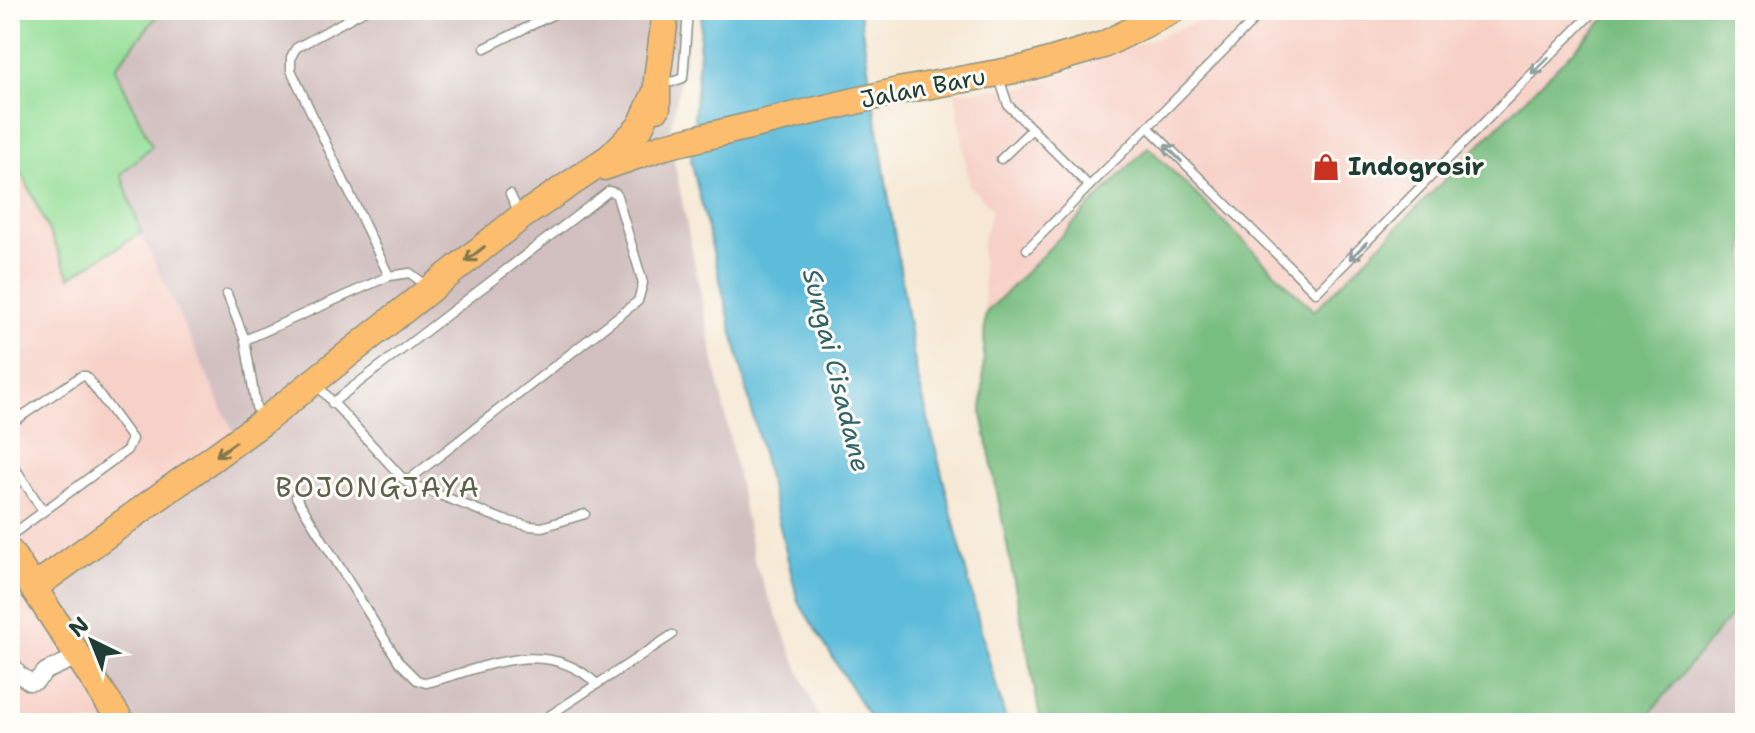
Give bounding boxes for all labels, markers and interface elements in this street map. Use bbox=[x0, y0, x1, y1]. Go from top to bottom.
one-way arrow bbox=[1531, 56, 1550, 76]
street label: Jalan Baru bbox=[858, 60, 988, 116]
one-way arrow bbox=[1164, 143, 1183, 163]
place label: Indogrosir bbox=[1348, 151, 1484, 183]
shop icon: Indogrosir bbox=[1311, 152, 1341, 182]
one-way arrow bbox=[1349, 241, 1368, 260]
one-way arrow bbox=[465, 245, 486, 262]
water label: Sungai Cisadane bbox=[795, 265, 879, 475]
one-way arrow bbox=[216, 440, 238, 457]
district label: BOJONGJAYA bbox=[275, 468, 481, 506]
north arrow bbox=[52, 601, 132, 681]
text: N bbox=[62, 610, 95, 643]

